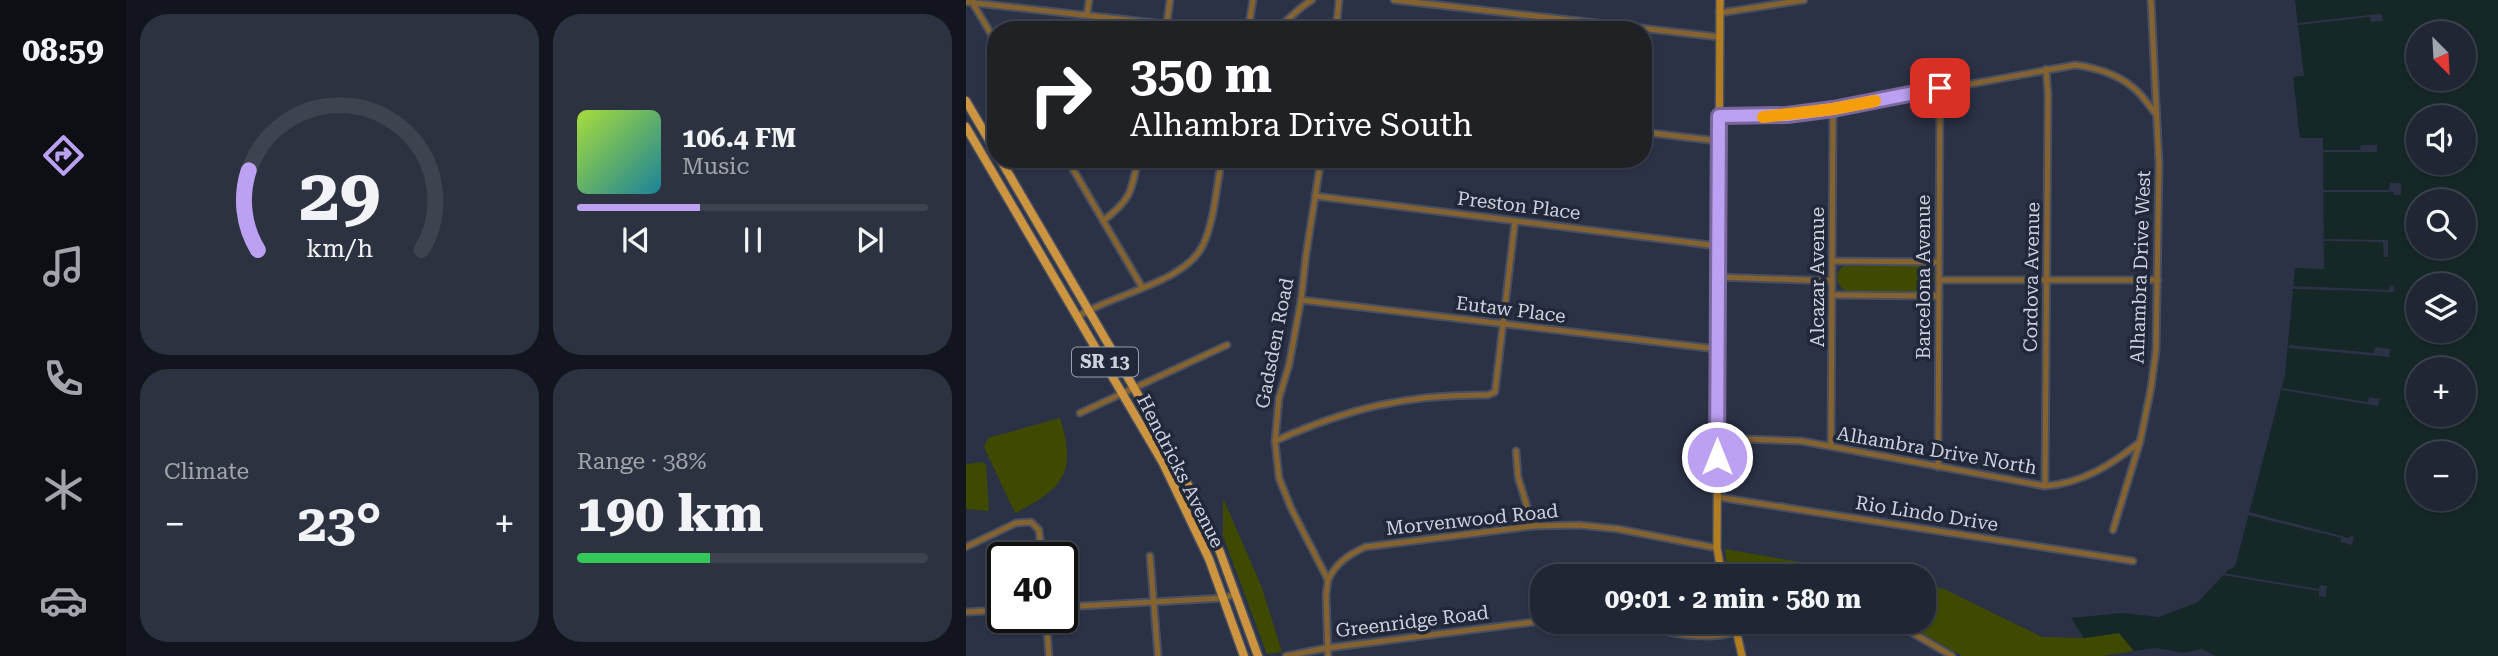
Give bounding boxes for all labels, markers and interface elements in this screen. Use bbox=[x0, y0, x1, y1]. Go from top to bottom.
north arrow bbox=[2406, 21, 2476, 91]
map controls bbox=[2406, 21, 2476, 511]
text: 08:59 bbox=[22, 31, 104, 69]
text: 350 m bbox=[1130, 47, 1272, 104]
icon: right bbox=[1015, 49, 1106, 140]
pin bbox=[1910, 58, 1970, 118]
icon: arrive bbox=[1921, 69, 1959, 107]
button: sound bbox=[2406, 105, 2476, 175]
text: Alhambra Drive South bbox=[1130, 106, 1473, 144]
text: 106.4 FM bbox=[682, 123, 796, 153]
icon: directions bbox=[39, 131, 88, 180]
text: Music bbox=[682, 153, 749, 180]
text: 29 bbox=[299, 154, 380, 239]
street label: Alhambra Drive West bbox=[2126, 170, 2155, 364]
street label: Preston Place bbox=[1456, 187, 1582, 224]
button: search bbox=[2406, 189, 2476, 259]
street label: Barcelona Avenue bbox=[1912, 195, 1935, 359]
street label: Cordova Avenue bbox=[2019, 202, 2044, 352]
street label: Alcazar Avenue bbox=[1806, 207, 1829, 347]
icon: previous bbox=[617, 221, 655, 259]
icon: pause bbox=[734, 221, 772, 259]
icon: next bbox=[851, 221, 889, 259]
text: km/h bbox=[306, 234, 373, 263]
icon: music bbox=[39, 242, 88, 291]
button: layers bbox=[2406, 273, 2476, 343]
street label: Gadsden Road bbox=[1251, 276, 1298, 410]
street label: Eutaw Place bbox=[1455, 291, 1567, 328]
road number: SR 13 bbox=[1072, 348, 1138, 376]
icon: phone bbox=[39, 354, 88, 403]
button: + bbox=[2406, 357, 2476, 427]
street label: Hendricks Avenue bbox=[1132, 391, 1229, 552]
position arrow bbox=[1680, 420, 1754, 494]
street label: Alhambra Drive North bbox=[1835, 422, 2039, 479]
button: − bbox=[2406, 441, 2476, 511]
text: Range · 38% bbox=[577, 448, 706, 475]
text: Climate bbox=[164, 458, 249, 485]
icon: climate bbox=[39, 465, 88, 514]
text: 190 km bbox=[577, 483, 764, 544]
street label: Rio Lindo Drive bbox=[1854, 491, 2000, 536]
text: 23° bbox=[297, 493, 382, 554]
street label: Morvenwood Road bbox=[1385, 499, 1559, 540]
text: − bbox=[164, 502, 185, 546]
text: + bbox=[494, 502, 515, 546]
speed limit sign: 40 bbox=[987, 542, 1078, 633]
icon: car bbox=[39, 576, 88, 625]
text: 09:01 · 2 min · 580 m bbox=[1605, 584, 1861, 614]
street label: Greenridge Road bbox=[1334, 601, 1490, 642]

